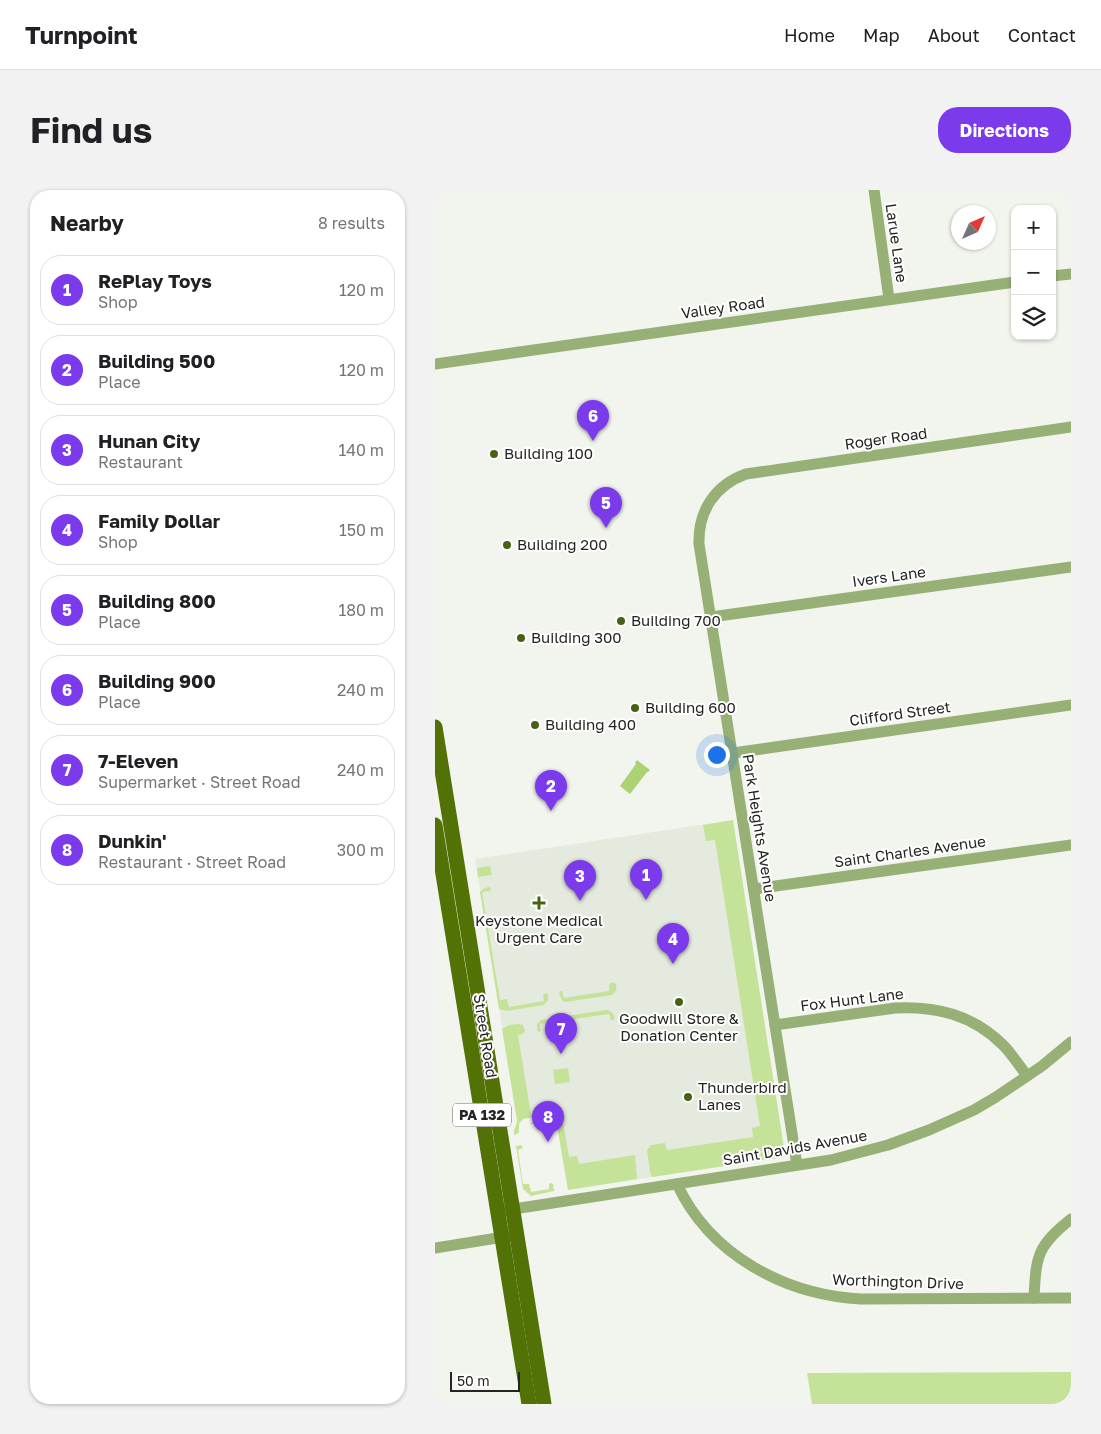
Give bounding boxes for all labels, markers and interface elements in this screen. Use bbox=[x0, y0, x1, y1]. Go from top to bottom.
text: Turnpoint bbox=[25, 20, 138, 49]
text: Home bbox=[784, 24, 835, 46]
text: Map bbox=[863, 24, 900, 46]
text: About bbox=[928, 24, 980, 46]
text: Contact bbox=[1008, 24, 1076, 46]
button: Directions bbox=[938, 107, 1071, 153]
text: Find us bbox=[30, 109, 152, 151]
street label: Larue Lane bbox=[883, 202, 911, 284]
north arrow bbox=[951, 205, 996, 250]
map controls bbox=[1011, 205, 1056, 340]
button: + bbox=[1011, 205, 1056, 250]
text: Nearby bbox=[50, 210, 124, 236]
text: 8 results bbox=[318, 213, 385, 233]
button: − bbox=[1011, 250, 1056, 295]
text: RePlay Toys bbox=[98, 269, 212, 292]
text: 1 bbox=[63, 280, 71, 300]
text: 120 m bbox=[339, 280, 384, 300]
text: Shop bbox=[98, 292, 138, 312]
street label: Valley Road bbox=[680, 292, 766, 322]
button: layers bbox=[1011, 295, 1056, 340]
text: Building 500 bbox=[98, 349, 215, 372]
text: 2 bbox=[62, 360, 72, 380]
text: 120 m bbox=[339, 360, 384, 380]
text: Place bbox=[98, 372, 141, 392]
pin: 6 bbox=[577, 400, 609, 441]
street label: Roger Road bbox=[843, 423, 928, 453]
text: Hunan City bbox=[98, 429, 200, 452]
text: 3 bbox=[62, 440, 72, 460]
text: 140 m bbox=[338, 440, 384, 460]
place label: Building 100 bbox=[504, 444, 593, 462]
marker: Building 100 bbox=[488, 448, 500, 460]
text: Restaurant bbox=[98, 452, 183, 472]
pin: 5 bbox=[590, 487, 622, 528]
text: Family Dollar bbox=[98, 509, 220, 532]
text: 4 bbox=[62, 520, 72, 540]
text: 150 m bbox=[339, 520, 384, 540]
text: Shop bbox=[98, 532, 138, 552]
place label: Building 200 bbox=[517, 535, 608, 553]
marker: Building 200 bbox=[501, 539, 513, 551]
street label: Ivers Lane bbox=[851, 562, 927, 590]
text: Building 800 bbox=[98, 589, 216, 612]
text: 5 bbox=[62, 600, 72, 620]
text: 180 m bbox=[338, 600, 384, 620]
place label: Building 700 bbox=[631, 611, 721, 629]
text: Place bbox=[98, 612, 141, 632]
marker: Building 700 bbox=[615, 615, 627, 627]
place label: Building 300 bbox=[531, 628, 622, 646]
marker: Building 300 bbox=[515, 632, 527, 644]
text: Building 900 bbox=[98, 669, 216, 692]
text: 6 bbox=[62, 680, 72, 700]
text: 240 m bbox=[337, 680, 384, 700]
text: Place bbox=[98, 692, 141, 712]
street label: Clifford Street bbox=[848, 697, 952, 729]
place label: Building 600 bbox=[645, 698, 736, 716]
marker: Building 600 bbox=[629, 702, 641, 714]
place label: Building 400 bbox=[545, 715, 636, 733]
marker: Building 400 bbox=[529, 719, 541, 731]
your location bbox=[704, 742, 730, 768]
text: 7-Eleven bbox=[98, 749, 178, 772]
street label: Park Heights Avenue bbox=[739, 753, 781, 903]
text: 7 bbox=[63, 760, 71, 780]
text: 240 m bbox=[337, 760, 384, 780]
pin: 2 bbox=[535, 770, 567, 811]
text: Supermarket · Street Road bbox=[98, 772, 300, 792]
text: Dunkin' bbox=[98, 829, 167, 852]
street label: Saint Charles Avenue bbox=[833, 831, 987, 871]
text: 8 bbox=[62, 840, 72, 860]
text: 300 m bbox=[337, 840, 384, 860]
text: Restaurant · Street Road bbox=[98, 852, 286, 872]
pin: 1 bbox=[630, 859, 662, 900]
pin: 3 bbox=[564, 860, 596, 901]
marker: Keystone Medical Urgent Care bbox=[532, 896, 546, 910]
place label: Keystone Medical Urgent Care bbox=[475, 911, 603, 946]
pin: 4 bbox=[657, 923, 689, 964]
street label: Fox Hunt Lane bbox=[799, 984, 905, 1014]
street label: Street Road bbox=[470, 993, 502, 1079]
marker: Goodwill Store & Donation Center bbox=[673, 996, 685, 1008]
place label: Goodwill Store & Donation Center bbox=[619, 1009, 739, 1044]
pin: 7 bbox=[545, 1013, 577, 1054]
place label: Thunderbird Lanes bbox=[698, 1078, 787, 1113]
marker: Thunderbird Lanes bbox=[682, 1091, 694, 1103]
pin: 8 bbox=[532, 1101, 564, 1142]
road number: PA 132 bbox=[453, 1104, 511, 1126]
street label: Saint Davids Avenue bbox=[721, 1125, 869, 1169]
street label: Worthington Drive bbox=[832, 1270, 965, 1292]
scale bar bbox=[450, 1369, 520, 1392]
text: 50 m bbox=[457, 1372, 490, 1389]

